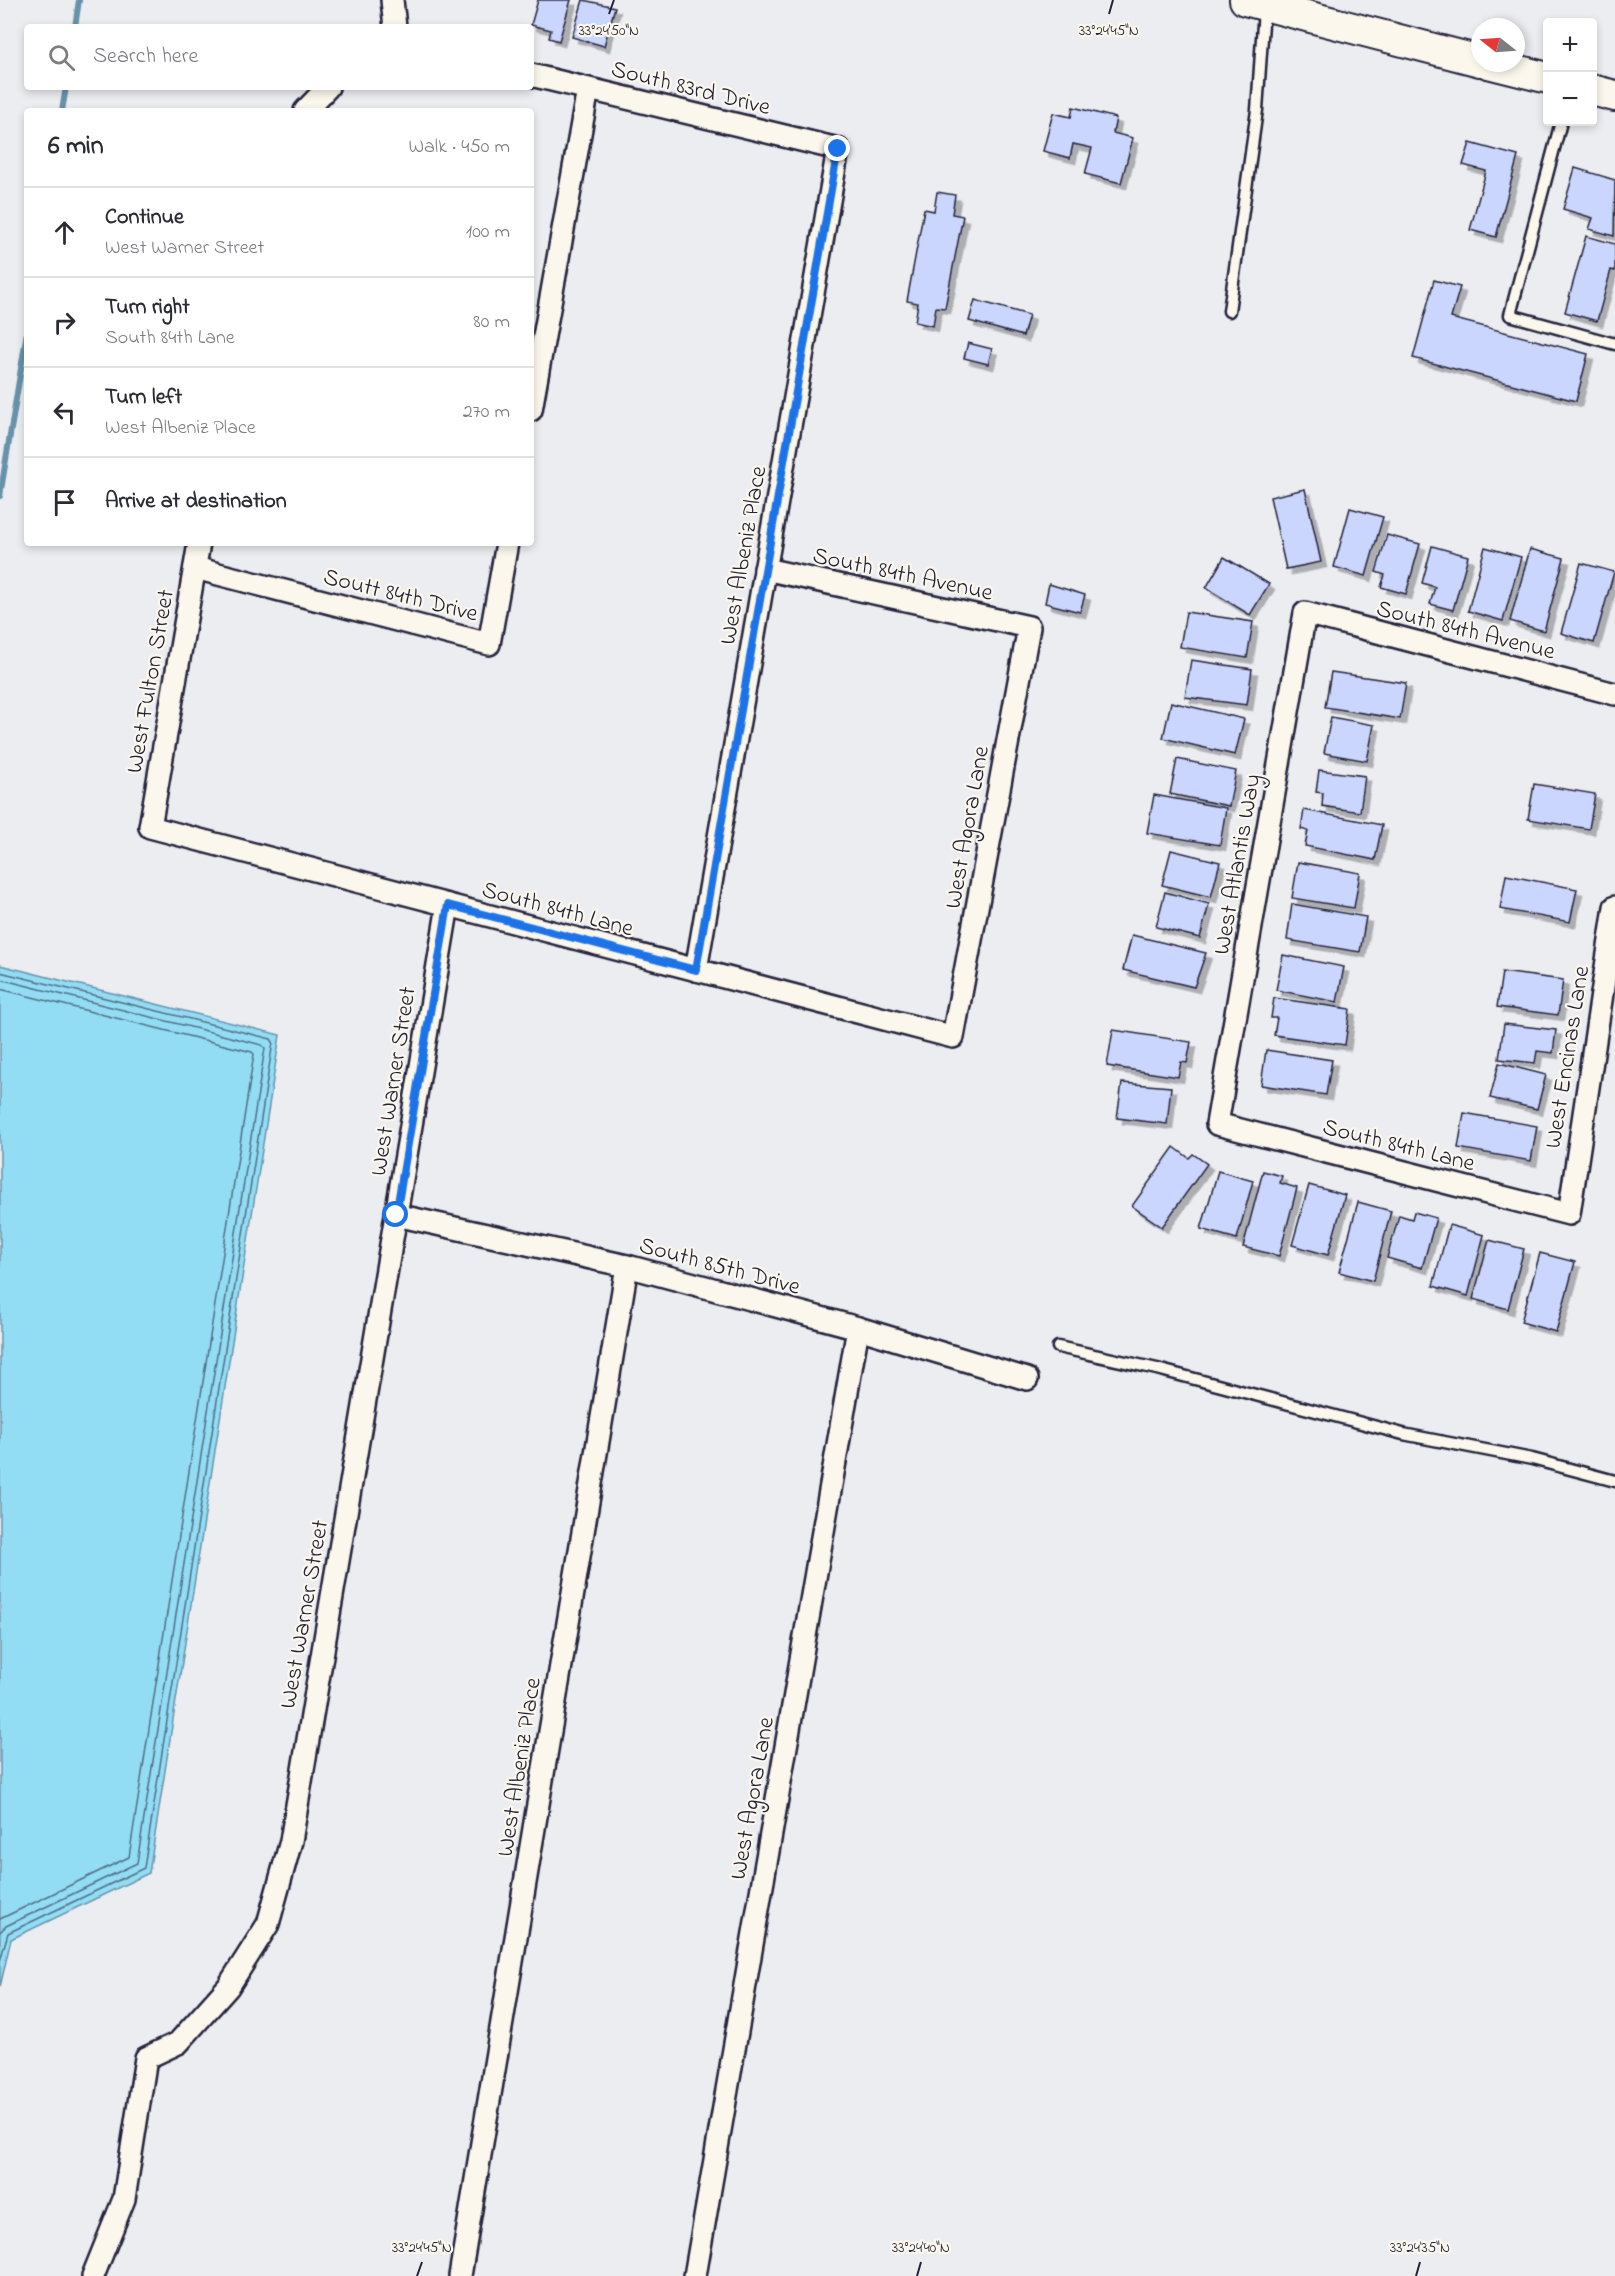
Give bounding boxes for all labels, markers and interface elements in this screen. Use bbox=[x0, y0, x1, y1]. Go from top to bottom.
north arrow bbox=[1471, 18, 1525, 72]
map controls bbox=[1543, 18, 1597, 126]
button: + bbox=[1543, 18, 1597, 72]
text: 33°24'50"N bbox=[579, 20, 639, 42]
text: 33°24'45"N bbox=[1079, 20, 1139, 42]
search box bbox=[24, 24, 534, 90]
icon: search bbox=[45, 41, 78, 74]
text: Search here bbox=[93, 41, 198, 73]
street label: South 83rd Drive bbox=[607, 53, 774, 126]
button: − bbox=[1543, 72, 1597, 126]
text: 6 min bbox=[48, 128, 104, 166]
text: Walk · 450 m bbox=[408, 133, 510, 162]
route end bbox=[824, 135, 850, 161]
text: Continue bbox=[105, 202, 184, 234]
icon: ahead bbox=[48, 216, 81, 249]
text: 100 m bbox=[466, 218, 510, 247]
text: West Warner Street bbox=[105, 234, 264, 263]
text: Turn right bbox=[105, 292, 190, 324]
icon: right bbox=[48, 306, 81, 339]
text: 80 m bbox=[473, 308, 510, 337]
text: South 84th Lane bbox=[105, 324, 235, 353]
text: Turn left bbox=[105, 382, 182, 414]
icon: left bbox=[48, 396, 81, 429]
text: 270 m bbox=[463, 398, 510, 427]
text: West Albeniz Place bbox=[105, 414, 256, 443]
street label: West Albeniz Place bbox=[712, 463, 777, 648]
icon: arrive bbox=[48, 486, 81, 519]
text: Arrive at destination bbox=[105, 486, 287, 518]
street label: South 84th Avenue bbox=[809, 539, 996, 612]
street label: Soutt 84th Drive bbox=[319, 560, 482, 633]
street label: West Fulton Street bbox=[118, 587, 185, 776]
street label: South 84th Avenue bbox=[1372, 592, 1559, 671]
street label: West Agora Lane bbox=[937, 743, 1000, 911]
street label: West Atlantis Way bbox=[1205, 771, 1273, 958]
street label: South 84th Lane bbox=[478, 873, 637, 948]
street label: West Encinas Lane bbox=[1537, 963, 1600, 1151]
street label: West Warner Street bbox=[362, 984, 427, 1179]
street label: South 84th Lane bbox=[1319, 1111, 1478, 1182]
route start bbox=[382, 1201, 408, 1227]
street label: South 85th Drive bbox=[635, 1229, 804, 1306]
street label: West Warner Street bbox=[272, 1517, 339, 1712]
street label: West Albeniz Place bbox=[489, 1675, 552, 1859]
street label: West Agora Lane bbox=[722, 1714, 785, 1882]
text: 33°24'45"N bbox=[392, 2237, 452, 2259]
text: 33°24'40"N bbox=[892, 2237, 950, 2259]
text: 33°24'35"N bbox=[1390, 2237, 1450, 2259]

